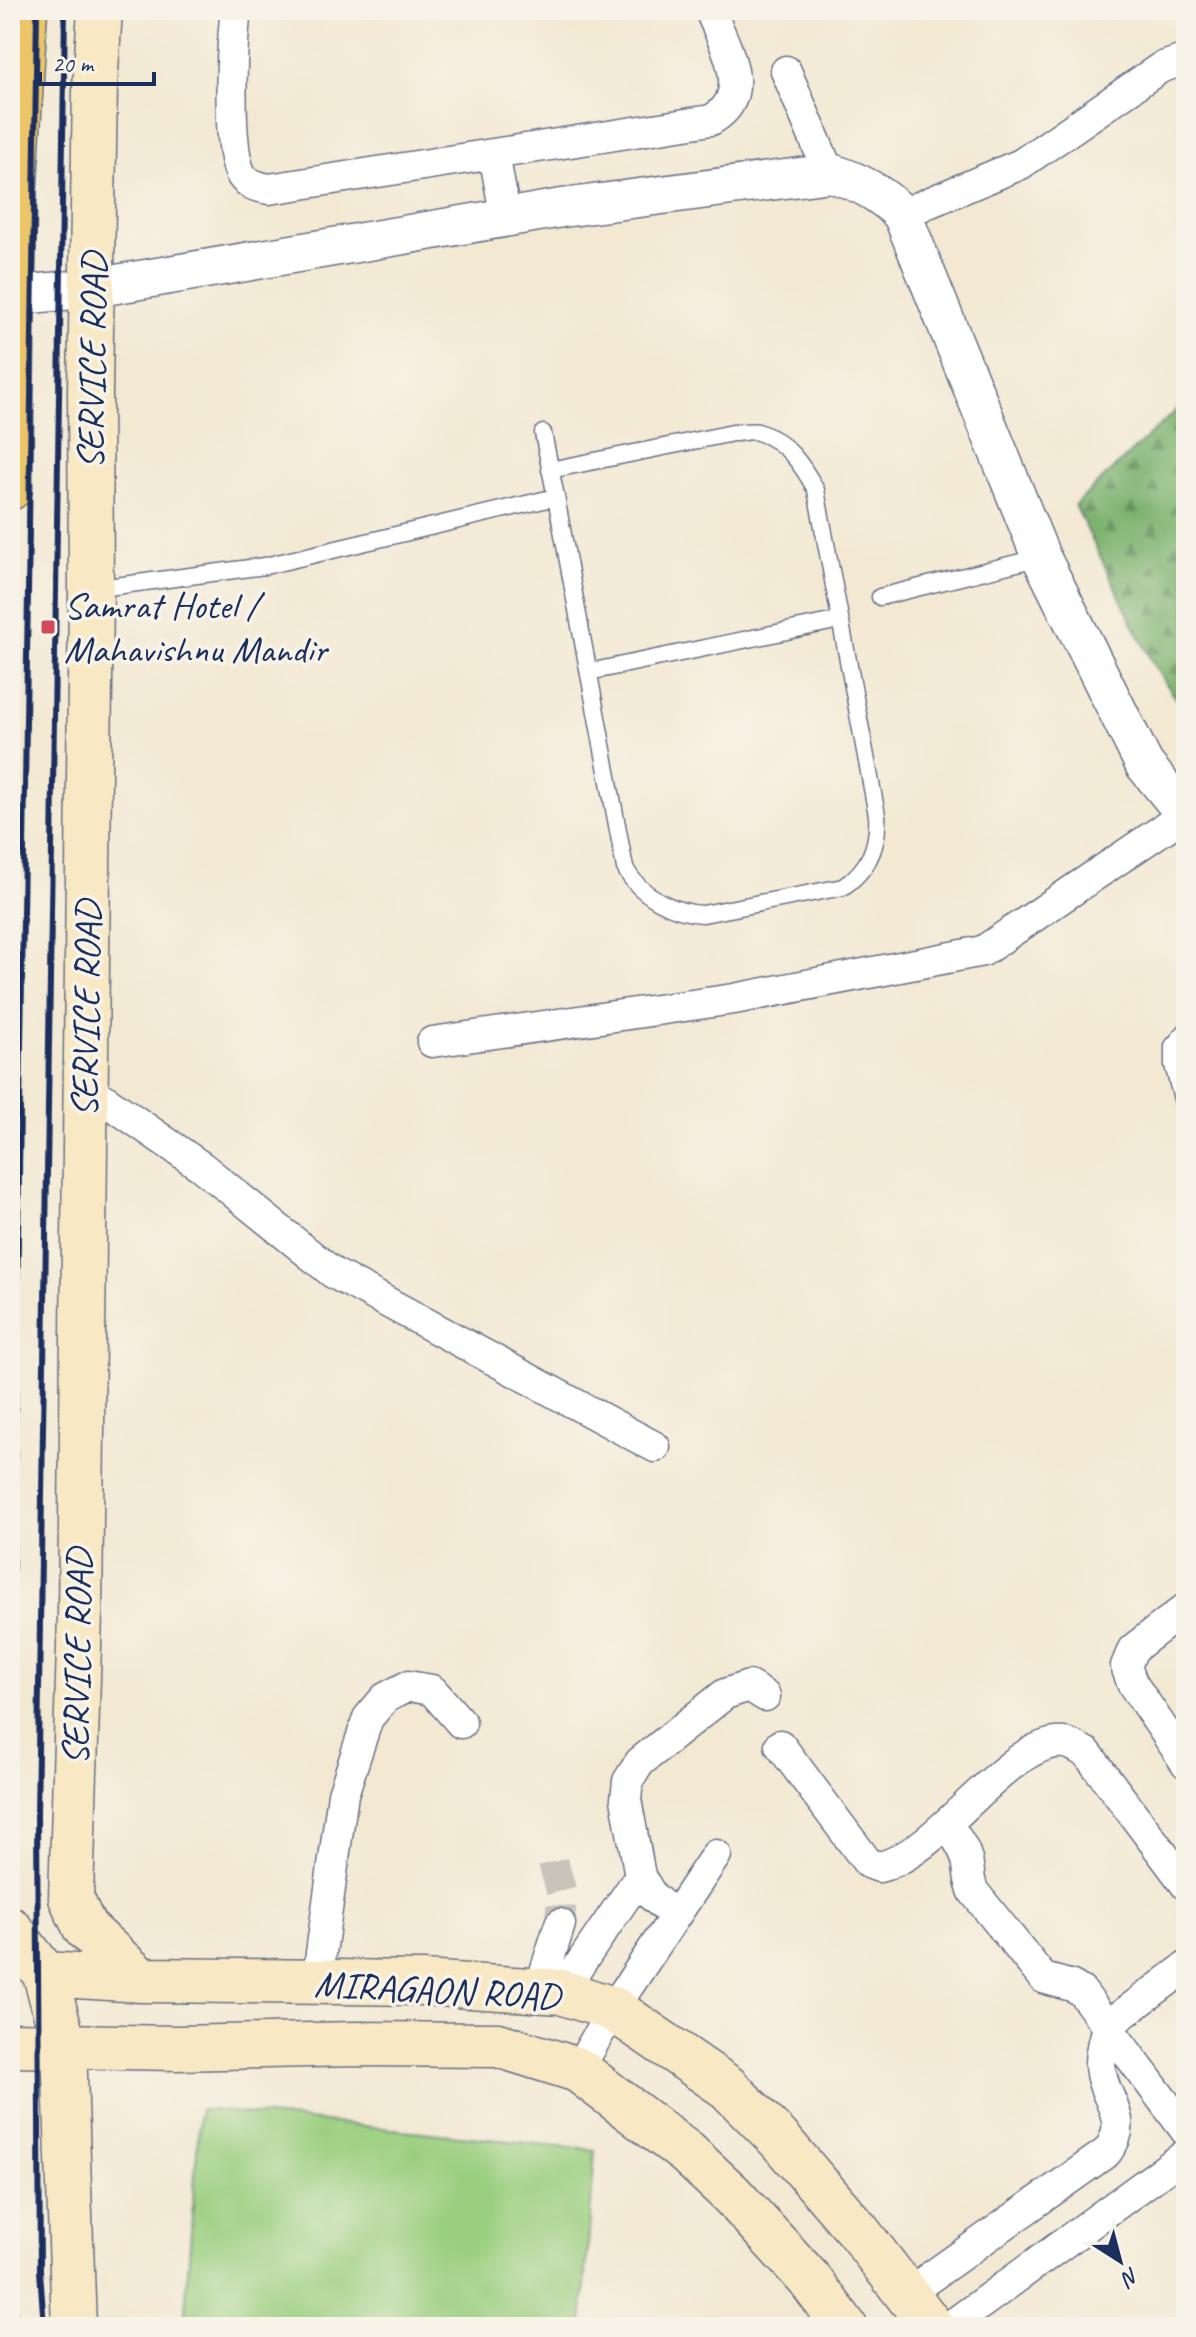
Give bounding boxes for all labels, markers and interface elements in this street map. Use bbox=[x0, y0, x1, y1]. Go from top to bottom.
scale bar bbox=[40, 36, 154, 86]
text: 20 m bbox=[52, 49, 95, 79]
street label: SERVICE ROAD bbox=[67, 249, 117, 469]
place label: Samrat Hotel / Mahavishnu Mandir bbox=[64, 582, 329, 673]
marker: Samrat Hotel / Mahavishnu Mandir bbox=[39, 618, 57, 636]
street label: SERVICE ROAD bbox=[61, 897, 111, 1117]
street label: SERVICE ROAD bbox=[52, 1545, 102, 1765]
street label: MIRAGAON ROAD bbox=[313, 1960, 564, 2020]
north arrow bbox=[1080, 2221, 1160, 2301]
text: N bbox=[1115, 2261, 1145, 2294]

